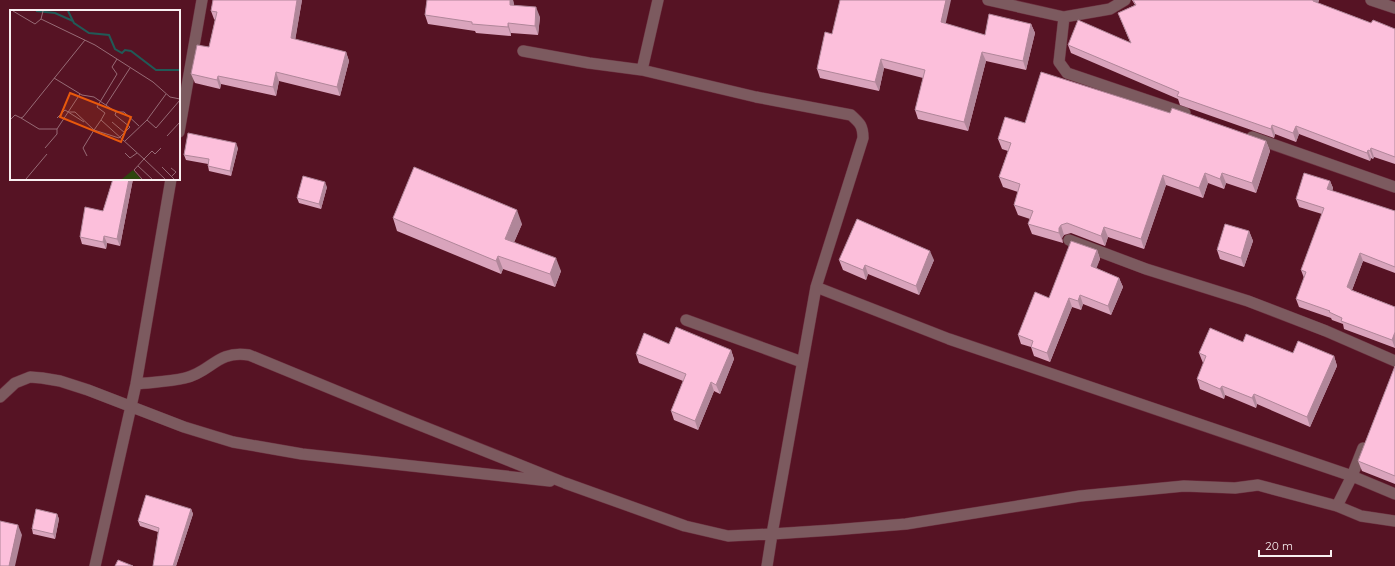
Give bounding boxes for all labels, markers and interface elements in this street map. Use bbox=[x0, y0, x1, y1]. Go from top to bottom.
inset map bbox=[10, 10, 180, 180]
scale bar bbox=[1259, 532, 1331, 558]
text: 20 m bbox=[1265, 538, 1293, 553]

